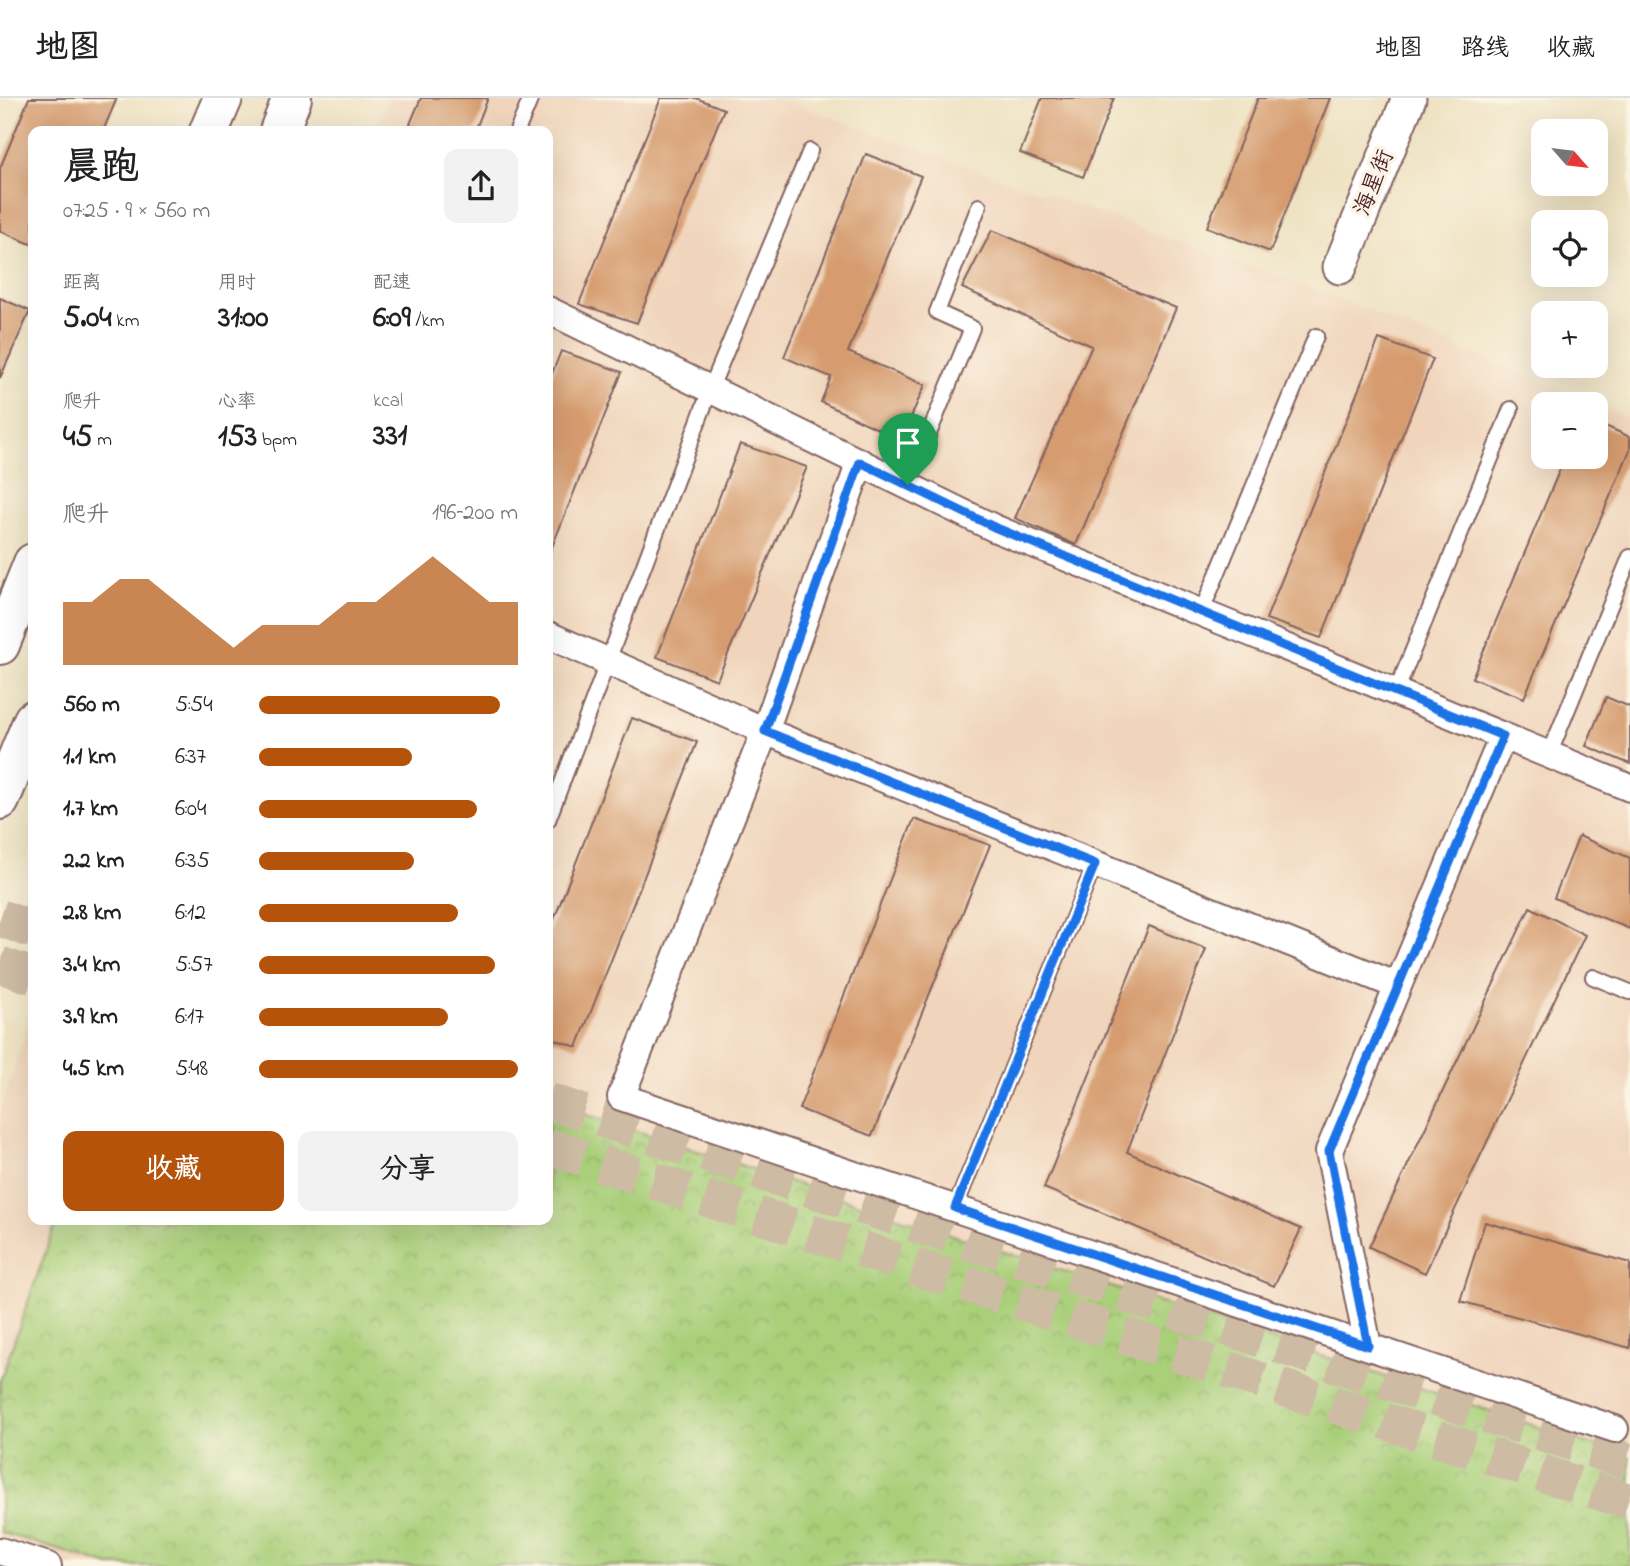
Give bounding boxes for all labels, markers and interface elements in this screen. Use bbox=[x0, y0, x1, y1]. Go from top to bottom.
text: 地图 bbox=[35, 25, 101, 73]
text: 地图 bbox=[1375, 32, 1423, 67]
text: 路线 bbox=[1461, 32, 1509, 67]
text: 收藏 bbox=[1547, 32, 1595, 67]
north arrow bbox=[1531, 119, 1608, 196]
map controls bbox=[1531, 119, 1608, 469]
text: 晨跑 bbox=[63, 141, 139, 197]
street label: 海星街 bbox=[1347, 145, 1403, 221]
button: share bbox=[444, 149, 518, 223]
text: 07:25 · 9 × 560 m bbox=[63, 195, 210, 228]
button: locate bbox=[1531, 210, 1608, 287]
text: 距离 bbox=[63, 270, 101, 297]
text: 用时 bbox=[218, 270, 256, 297]
text: 配速 bbox=[373, 270, 411, 297]
text: 5.04 bbox=[63, 297, 112, 341]
text: 31:00 bbox=[218, 297, 268, 341]
text: 6:09 bbox=[373, 297, 411, 341]
button: + bbox=[1531, 301, 1608, 378]
text: km bbox=[112, 308, 139, 335]
text: /km bbox=[411, 308, 444, 335]
text: kcal bbox=[373, 388, 403, 415]
text: 爬升 bbox=[63, 389, 101, 416]
text: 心率 bbox=[218, 389, 256, 416]
button: − bbox=[1531, 392, 1608, 469]
pin bbox=[878, 413, 938, 485]
text: 331 bbox=[373, 415, 407, 459]
text: 45 bbox=[63, 416, 93, 460]
text: 153 bbox=[218, 416, 257, 460]
icon: arrive bbox=[889, 424, 927, 462]
text: m bbox=[93, 427, 112, 454]
text: bpm bbox=[257, 427, 297, 454]
text: 196–200 m bbox=[432, 497, 518, 530]
text: 爬升 bbox=[63, 499, 109, 532]
text: 560 m bbox=[63, 689, 120, 722]
text: 5:54 bbox=[175, 689, 213, 722]
text: 1.1 km bbox=[63, 741, 116, 774]
text: 6:37 bbox=[175, 741, 206, 774]
text: 1.7 km bbox=[63, 793, 118, 826]
text: 6:04 bbox=[175, 793, 207, 826]
text: 2.2 km bbox=[63, 845, 124, 878]
text: 6:35 bbox=[175, 845, 210, 878]
text: 2.8 km bbox=[63, 897, 121, 930]
text: 6:12 bbox=[175, 897, 206, 930]
text: 3.4 km bbox=[63, 949, 120, 982]
text: 5:57 bbox=[175, 949, 213, 982]
text: 3.9 km bbox=[63, 1001, 118, 1034]
text: 6:17 bbox=[175, 1001, 204, 1034]
text: 4.5 km bbox=[63, 1053, 124, 1086]
text: 5:48 bbox=[175, 1053, 208, 1086]
button: 收藏 bbox=[63, 1131, 284, 1211]
button: 分享 bbox=[298, 1131, 518, 1211]

